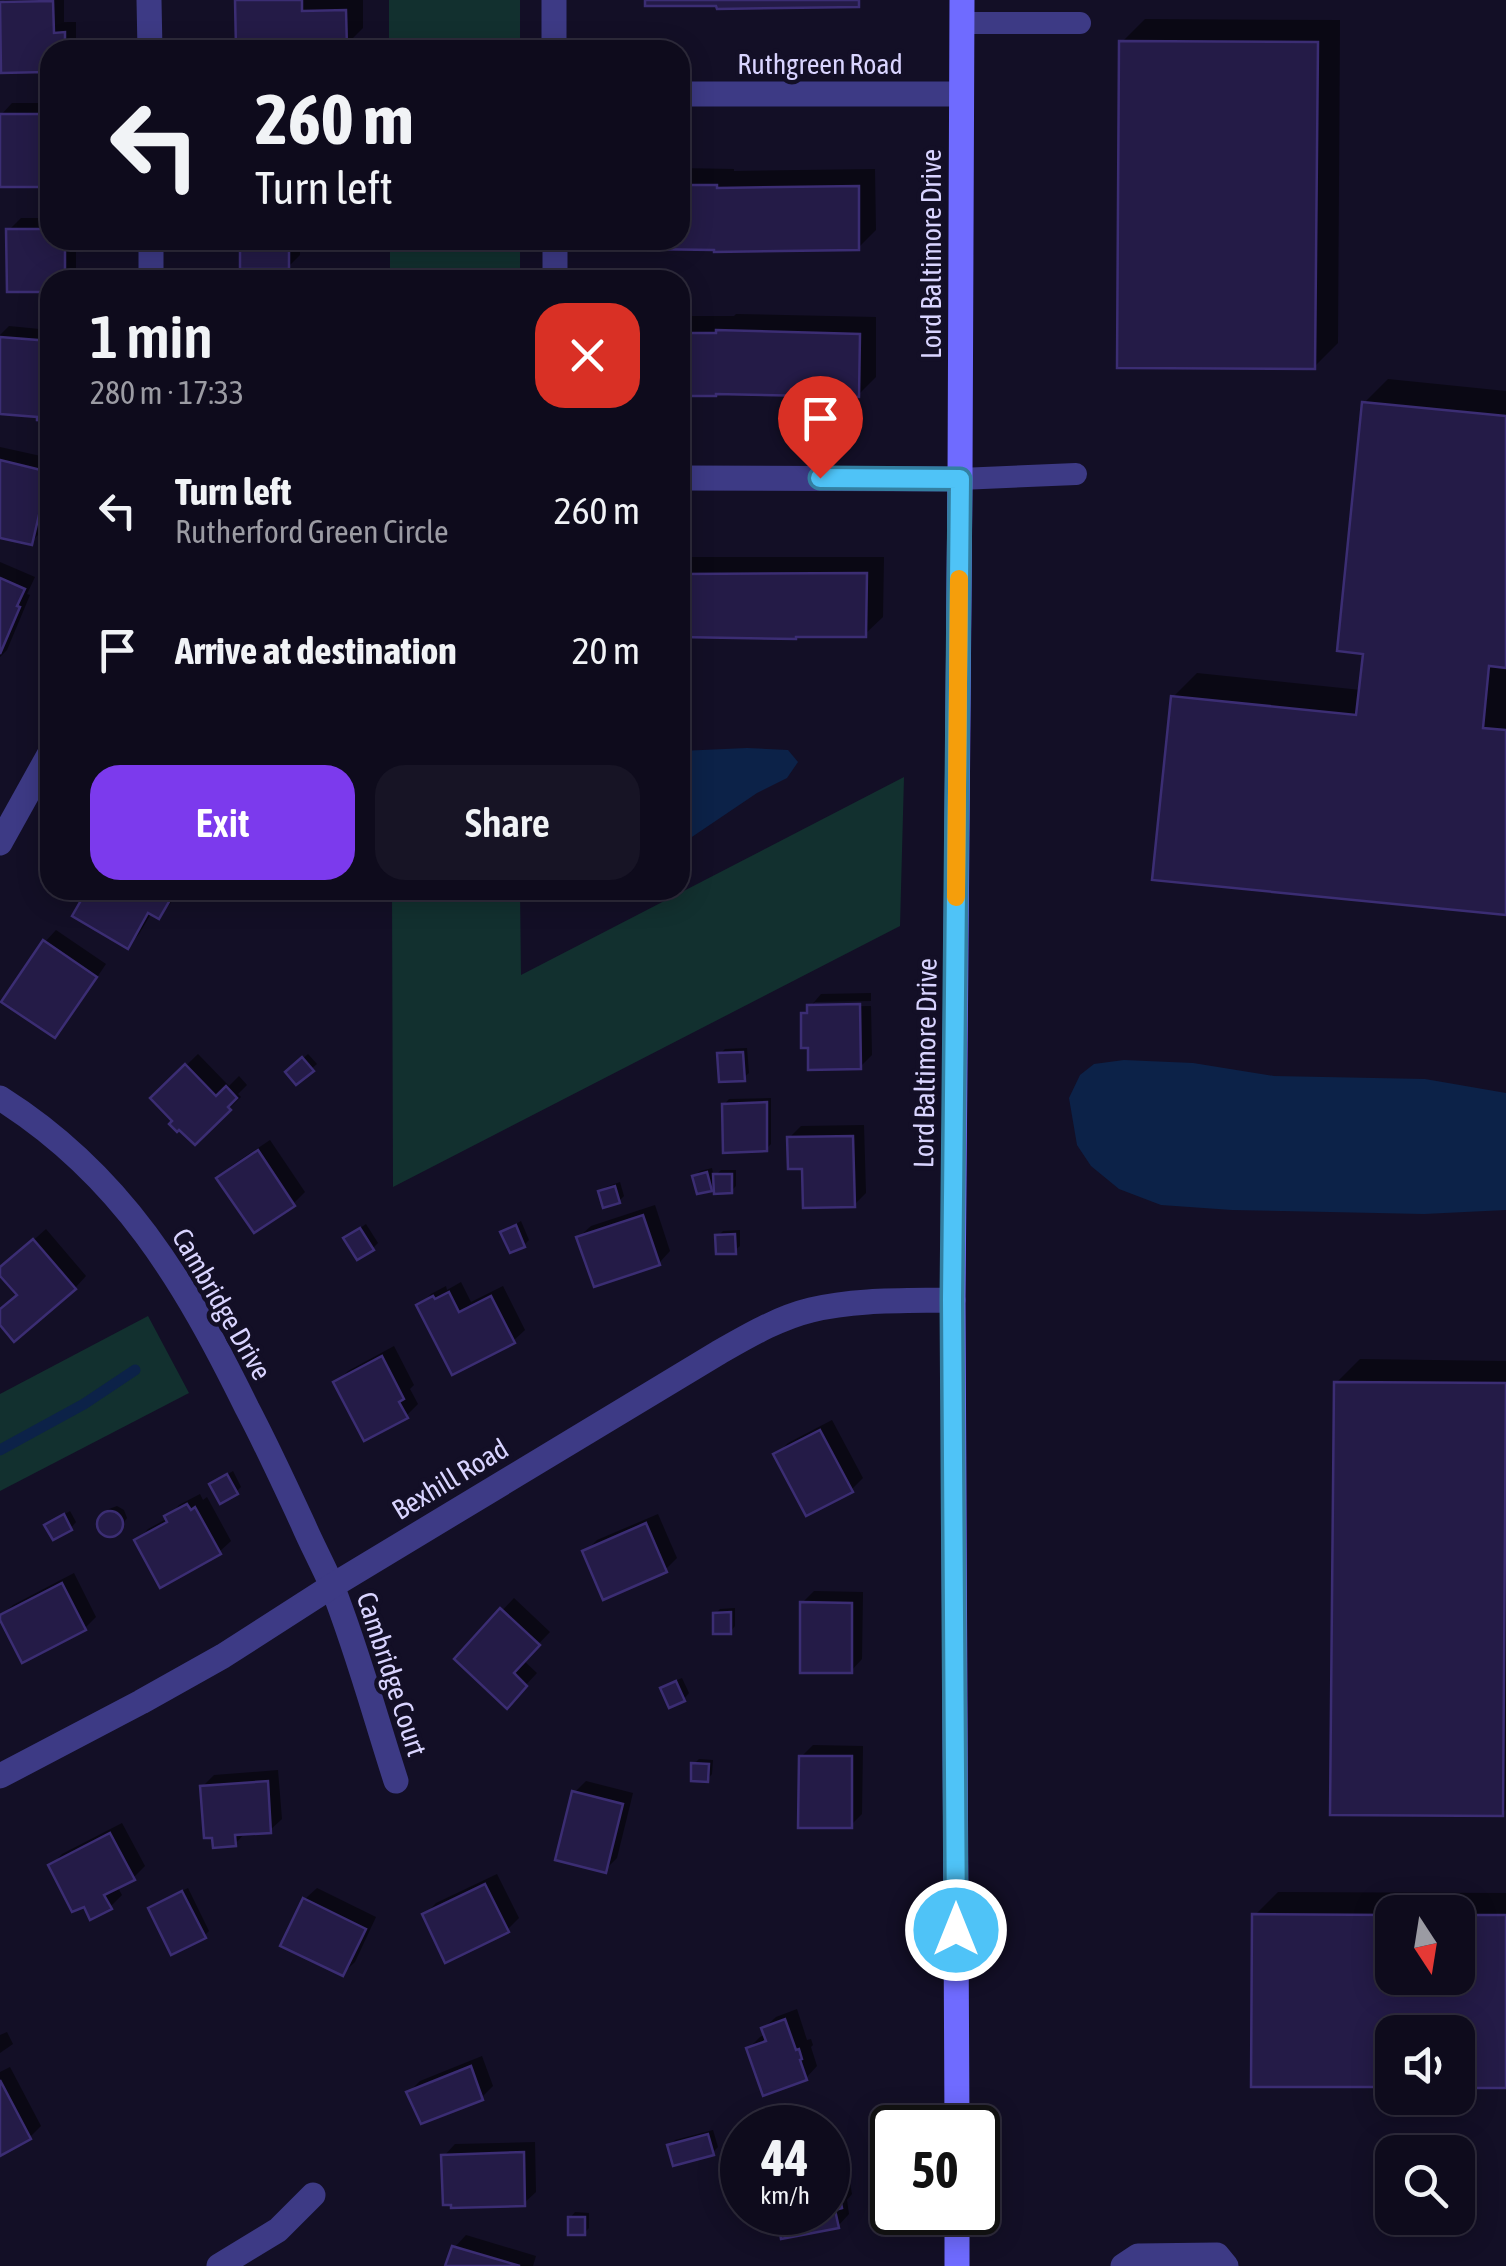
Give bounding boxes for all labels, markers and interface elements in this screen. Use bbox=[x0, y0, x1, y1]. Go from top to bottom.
street label: Ruthgreen Road bbox=[737, 48, 903, 80]
text: 260 m bbox=[255, 79, 414, 159]
icon: left bbox=[90, 80, 220, 210]
street label: Lord Baltimore Drive bbox=[915, 149, 947, 359]
text: Turn left bbox=[255, 162, 393, 214]
text: 1 min bbox=[90, 302, 213, 371]
button: close bbox=[535, 303, 640, 408]
text: 280 m · 17:33 bbox=[90, 374, 244, 411]
pin bbox=[778, 376, 863, 479]
icon: arrive bbox=[793, 391, 848, 446]
text: Turn left bbox=[175, 470, 291, 513]
icon: left bbox=[90, 483, 145, 538]
text: 260 m bbox=[554, 489, 640, 532]
text: Rutherford Green Circle bbox=[175, 513, 449, 550]
icon: arrive bbox=[90, 623, 145, 678]
text: Arrive at destination bbox=[175, 629, 457, 672]
text: 20 m bbox=[572, 629, 640, 672]
button: Exit bbox=[90, 765, 355, 880]
button: Share bbox=[375, 765, 640, 880]
street label: Lord Baltimore Drive bbox=[907, 958, 943, 1168]
street label: Cambridge Drive bbox=[166, 1223, 278, 1385]
street label: Bexhill Road bbox=[386, 1432, 514, 1526]
street label: Cambridge Court bbox=[350, 1588, 434, 1760]
position arrow bbox=[904, 1878, 1008, 1982]
north arrow bbox=[1375, 1895, 1475, 1995]
map controls bbox=[1375, 1895, 1475, 2235]
button: sound bbox=[1375, 2015, 1475, 2115]
speed limit sign: 50 bbox=[870, 2105, 1000, 2235]
text: 44 bbox=[761, 2129, 808, 2187]
button: search bbox=[1375, 2135, 1475, 2235]
text: km/h bbox=[760, 2181, 810, 2209]

